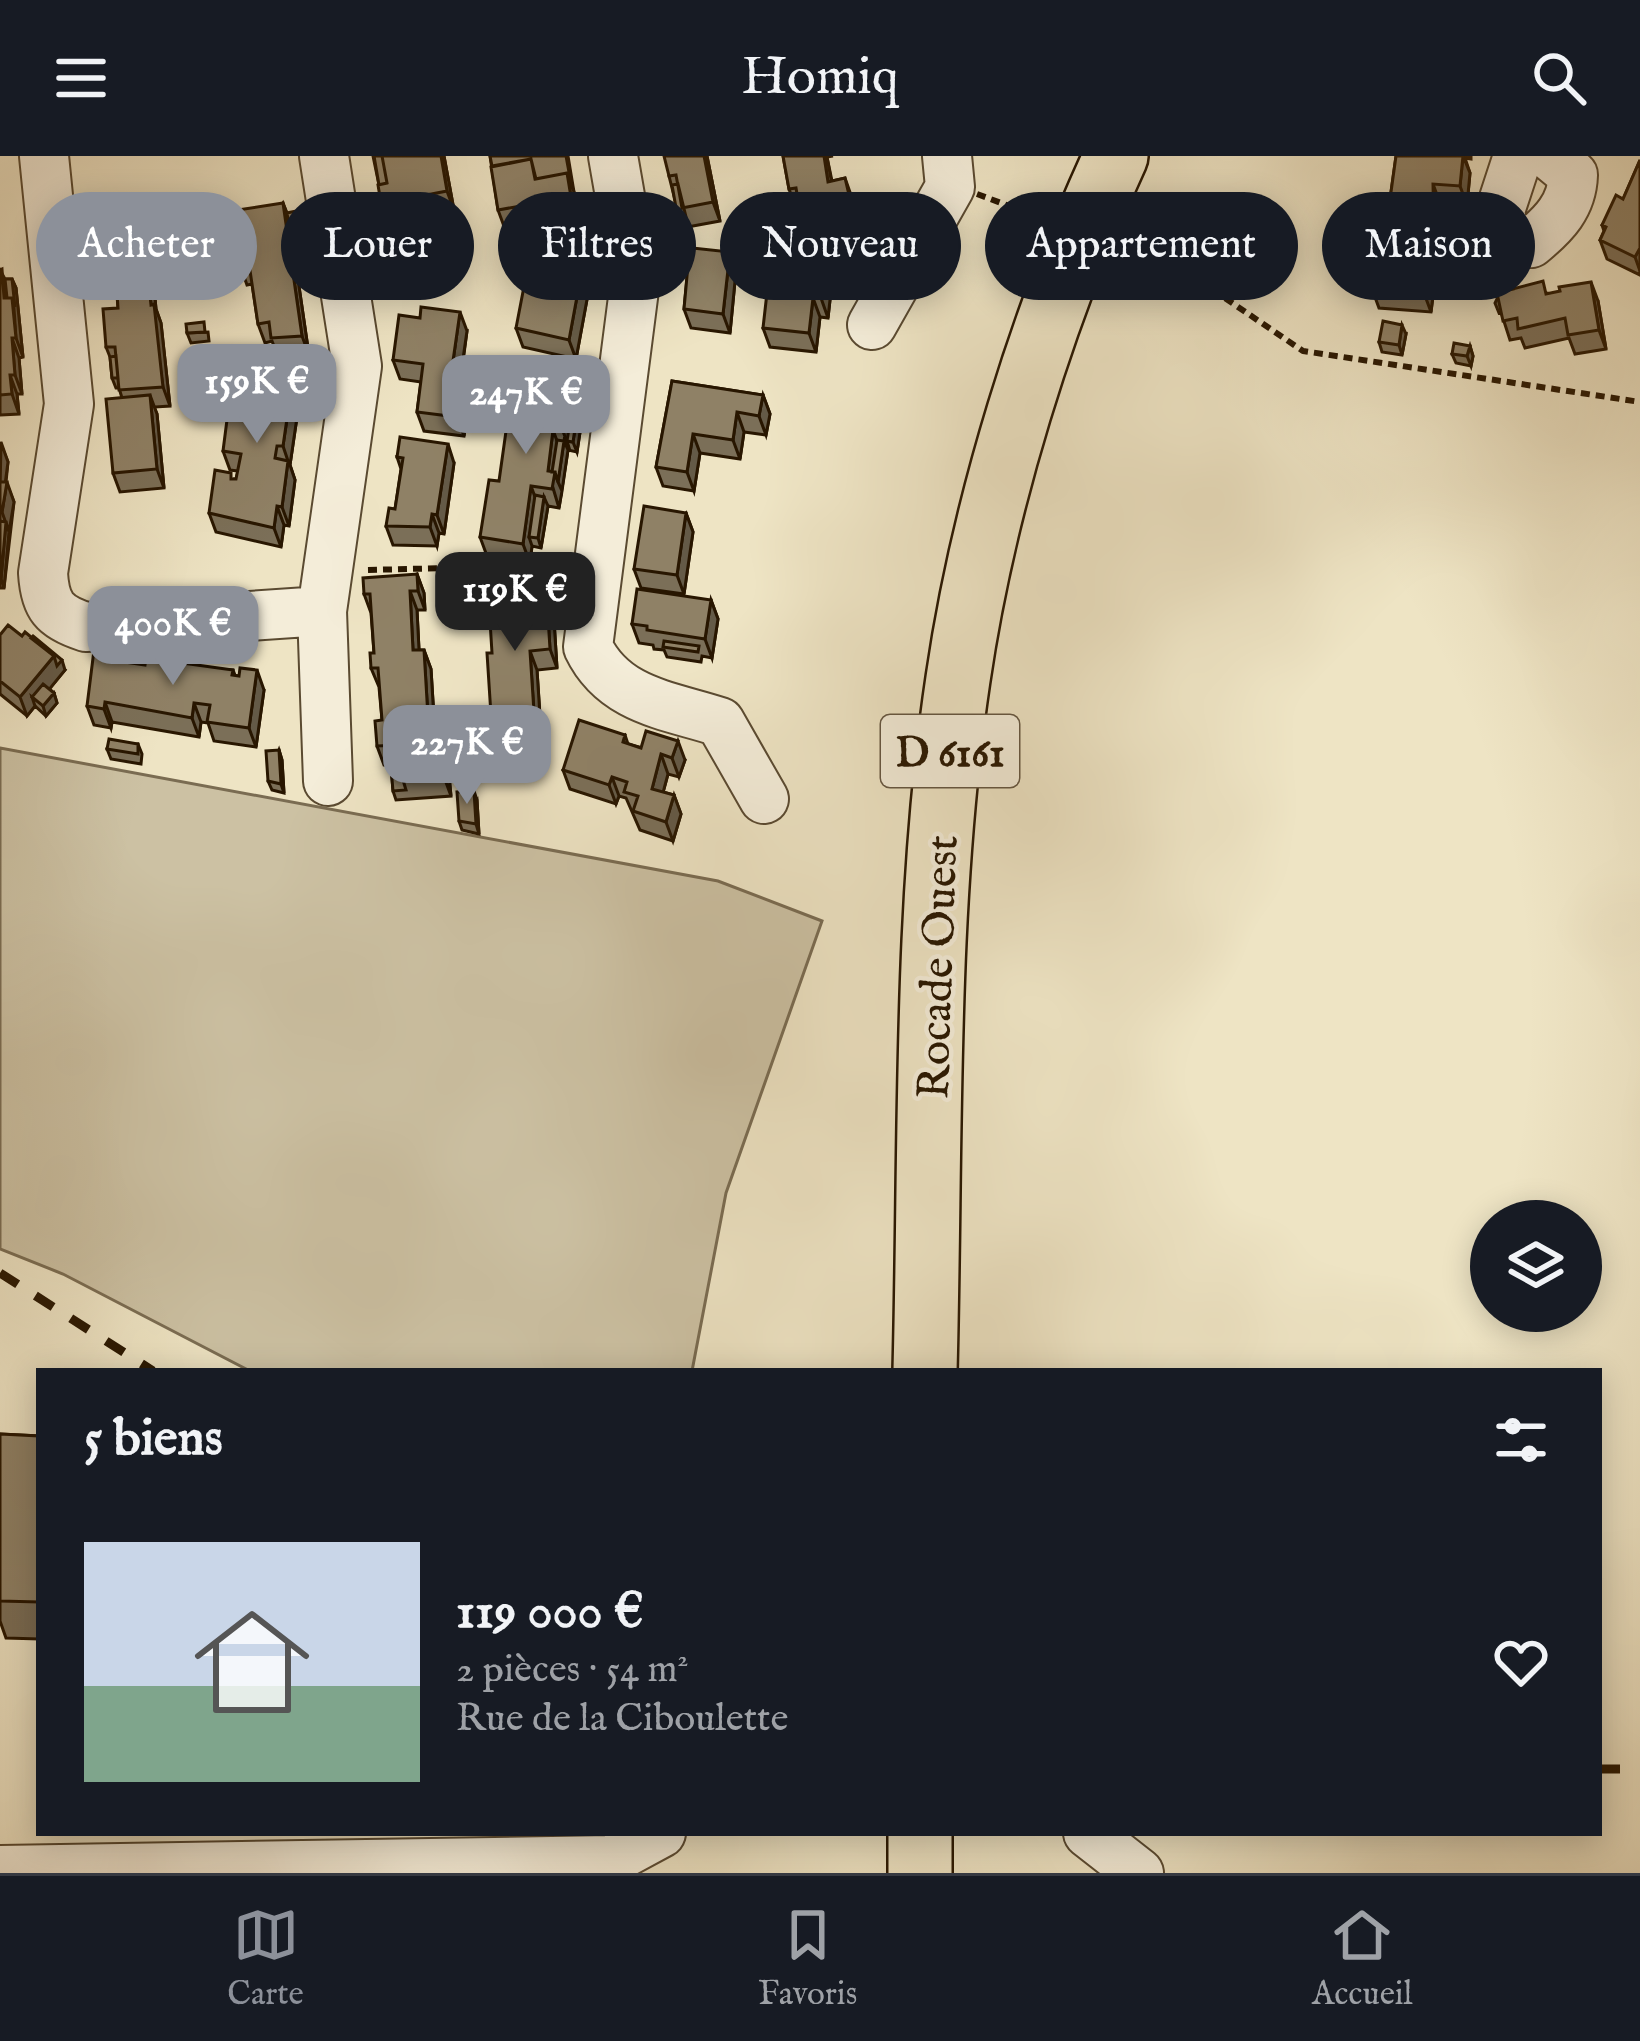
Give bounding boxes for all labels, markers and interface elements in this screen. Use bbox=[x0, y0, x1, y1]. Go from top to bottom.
text: Homiq bbox=[741, 44, 899, 113]
icon: menu bbox=[48, 45, 114, 111]
icon: search bbox=[1526, 45, 1592, 111]
chip: Acheter bbox=[36, 192, 257, 300]
chip: Louer bbox=[281, 192, 474, 300]
chip: Filtres bbox=[498, 192, 696, 300]
chip: Nouveau bbox=[720, 192, 961, 300]
chip: Appartement bbox=[985, 192, 1298, 300]
chip: Maison bbox=[1322, 192, 1535, 300]
pin: 159K € bbox=[159, 344, 355, 446]
pin: 247K € bbox=[428, 355, 624, 457]
text: 159K € bbox=[204, 358, 310, 407]
text: 247K € bbox=[469, 369, 583, 418]
pin: 119K € bbox=[417, 552, 613, 654]
text: 119K € bbox=[462, 566, 568, 615]
pin: 400K € bbox=[75, 586, 271, 688]
text: 400K € bbox=[115, 600, 232, 649]
pin: 227K € bbox=[369, 705, 565, 807]
road number: D 6161 bbox=[881, 715, 1019, 787]
text: 227K € bbox=[410, 719, 524, 768]
street label: Rocade Ouest bbox=[906, 834, 973, 1100]
map controls bbox=[1470, 1200, 1602, 1332]
button: layers bbox=[1470, 1200, 1602, 1332]
icon: filters bbox=[1488, 1407, 1554, 1473]
text: 5 biens bbox=[84, 1408, 223, 1473]
text: 119 000 € bbox=[456, 1581, 644, 1646]
icon: home bbox=[180, 1590, 324, 1734]
icon: heart bbox=[1488, 1629, 1554, 1695]
text: 2 pièces · 54 m² bbox=[456, 1646, 689, 1695]
text: Rue de la Ciboulette bbox=[456, 1695, 788, 1744]
tab: Carte bbox=[227, 1902, 304, 2016]
tab: Favoris bbox=[758, 1902, 857, 2016]
tab: Accueil bbox=[1312, 1902, 1413, 2016]

